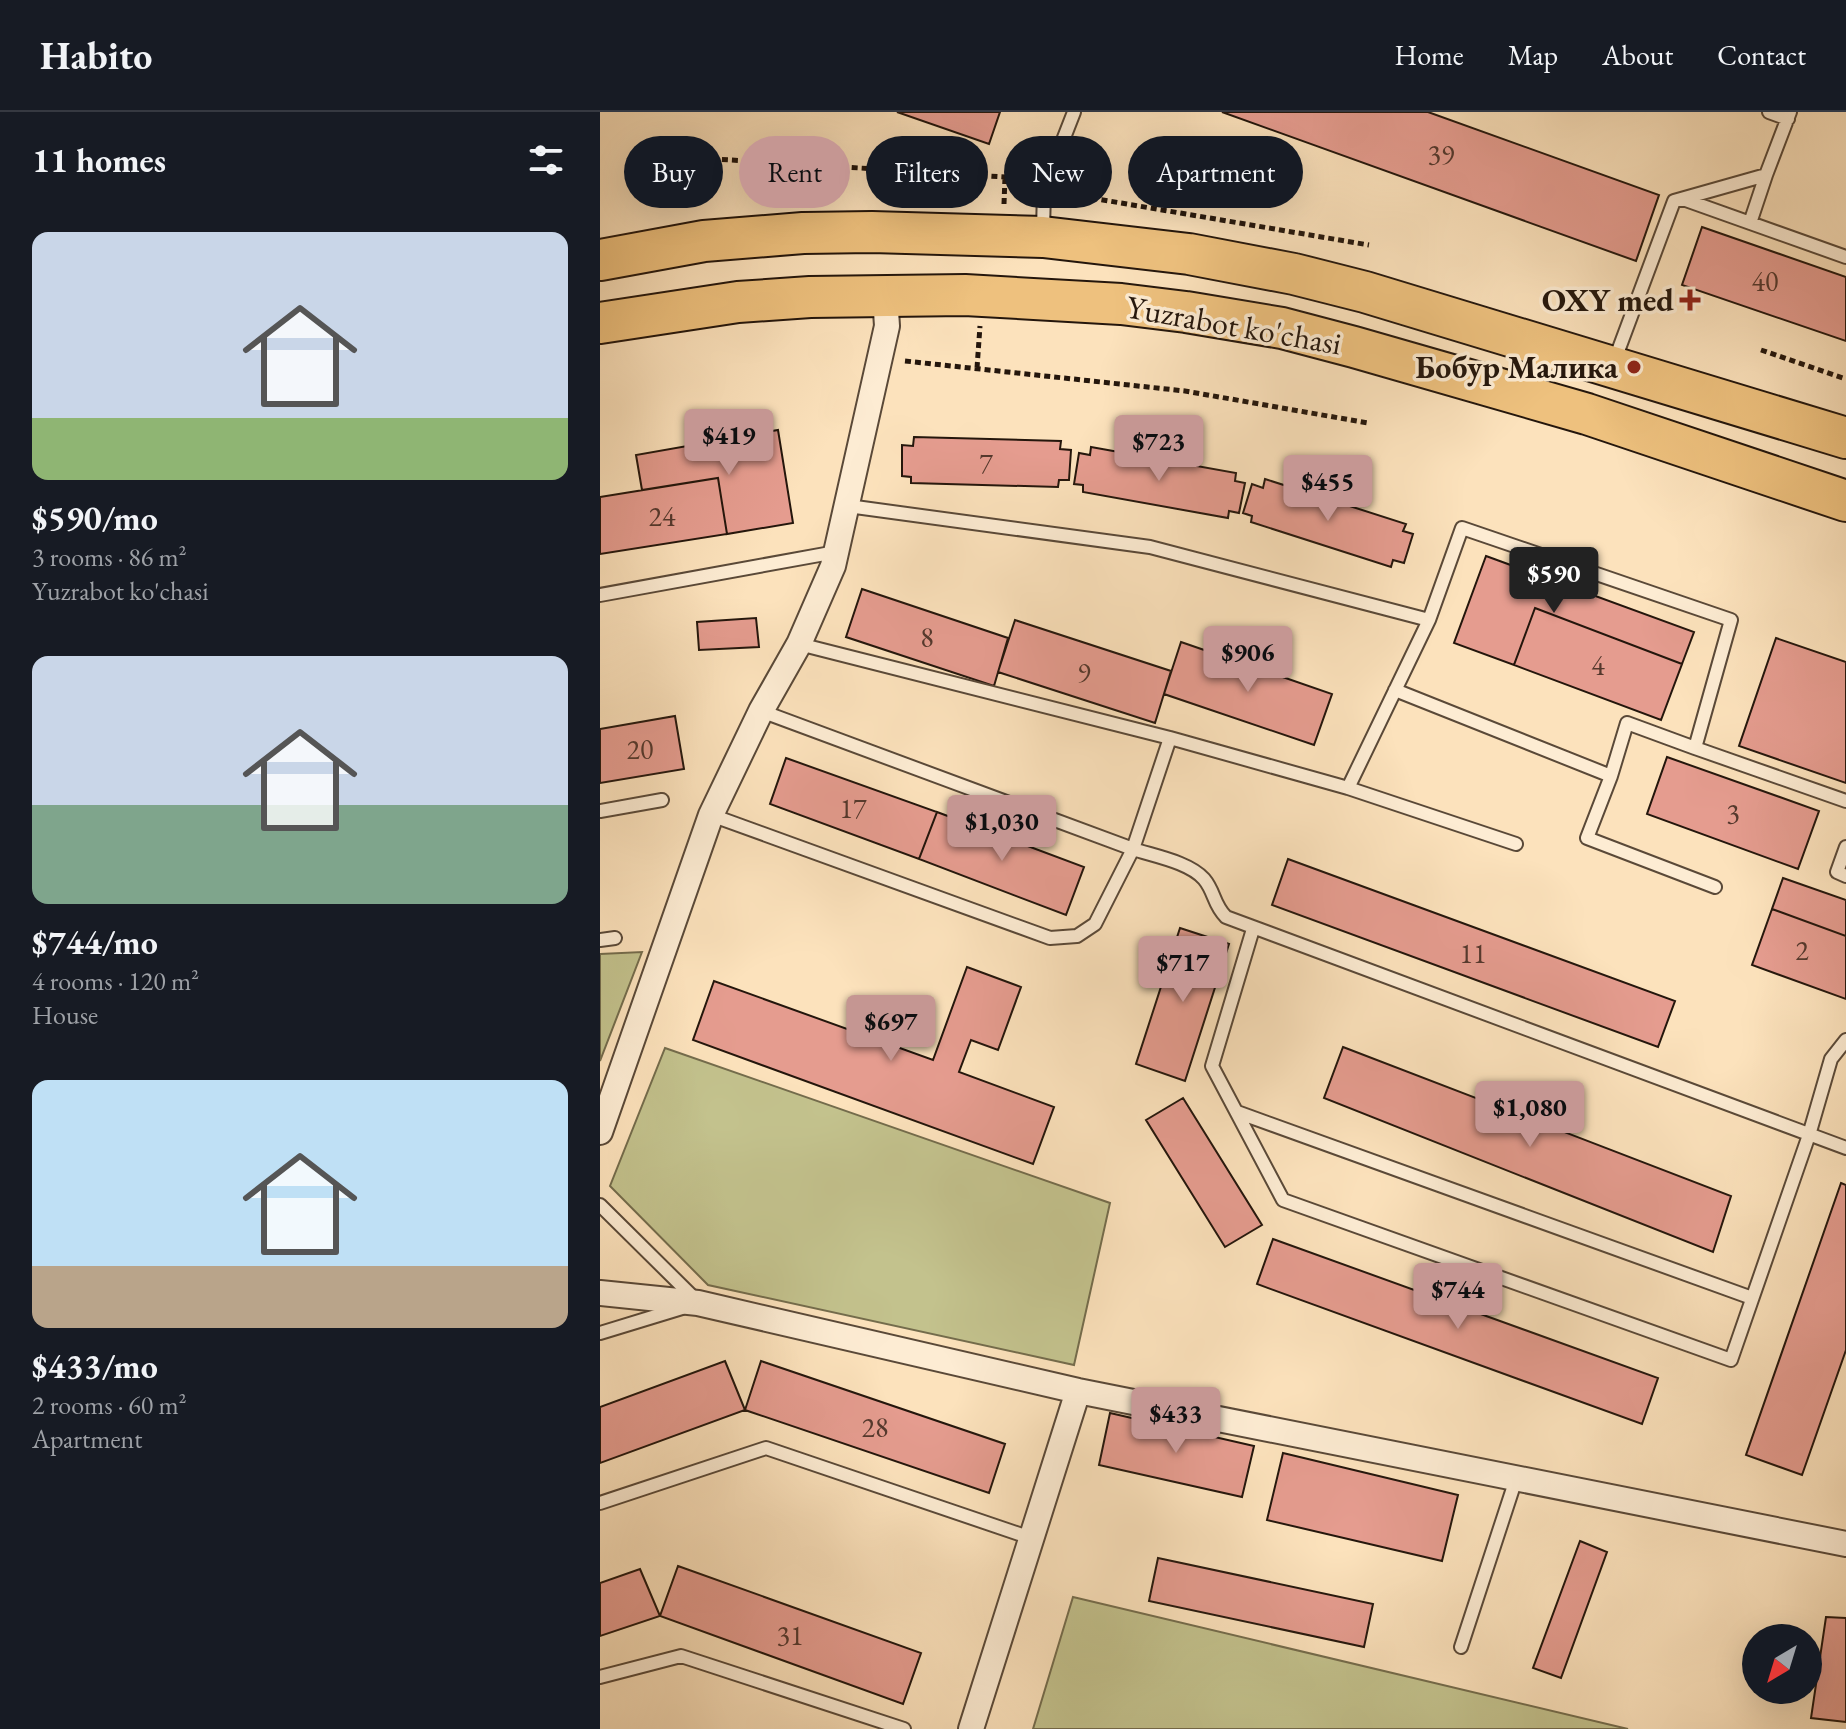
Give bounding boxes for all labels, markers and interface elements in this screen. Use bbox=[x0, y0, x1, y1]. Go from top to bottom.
text: Habito bbox=[40, 31, 152, 80]
text: Home bbox=[1394, 37, 1464, 73]
text: Map bbox=[1508, 37, 1558, 73]
text: About bbox=[1602, 37, 1673, 73]
text: Contact bbox=[1717, 37, 1806, 73]
chip: Buy bbox=[624, 136, 723, 208]
chip: Rent bbox=[739, 136, 850, 208]
chip: Filters bbox=[866, 136, 988, 208]
chip: New bbox=[1004, 136, 1112, 208]
chip: Apartment bbox=[1128, 136, 1303, 208]
house number: 39 bbox=[1428, 136, 1454, 172]
text: 11 homes bbox=[32, 138, 166, 182]
icon: filters bbox=[524, 138, 568, 182]
house number: 40 bbox=[1752, 263, 1778, 299]
place label: OXY med bbox=[1542, 279, 1674, 321]
icon: home bbox=[228, 284, 372, 428]
street label: Yuzrabot ko'chasi bbox=[1123, 285, 1345, 365]
marker: OXY med bbox=[1681, 291, 1699, 309]
place label: Бобур Малика bbox=[1415, 346, 1619, 388]
marker: Бобур Малика bbox=[1625, 358, 1643, 376]
pin: $419 bbox=[682, 409, 776, 477]
pin: $723 bbox=[1112, 415, 1206, 483]
text: $419 bbox=[702, 418, 756, 452]
text: $723 bbox=[1132, 424, 1186, 458]
house number: 7 bbox=[979, 445, 993, 481]
pin: $455 bbox=[1281, 455, 1375, 523]
text: $455 bbox=[1301, 464, 1355, 498]
text: $590/mo bbox=[32, 496, 158, 540]
house number: 24 bbox=[649, 498, 676, 534]
text: 3 rooms · 86 m² bbox=[32, 540, 187, 574]
pin: $590 bbox=[1507, 547, 1601, 615]
text: $590 bbox=[1527, 556, 1581, 590]
text: Yuzrabot ko'chasi bbox=[32, 574, 209, 608]
house number: 8 bbox=[920, 619, 934, 655]
pin: $906 bbox=[1201, 626, 1295, 694]
text: $906 bbox=[1221, 635, 1275, 669]
house number: 4 bbox=[1591, 647, 1605, 683]
house number: 9 bbox=[1077, 654, 1091, 690]
icon: home bbox=[228, 708, 372, 852]
house number: 20 bbox=[627, 731, 653, 767]
house number: 17 bbox=[840, 790, 867, 826]
pin: $1,030 bbox=[937, 795, 1067, 863]
house number: 3 bbox=[1726, 795, 1740, 831]
text: $1,030 bbox=[965, 804, 1039, 838]
text: $744/mo bbox=[32, 920, 158, 964]
house number: 2 bbox=[1795, 932, 1809, 968]
house number: 11 bbox=[1460, 935, 1486, 971]
pin: $717 bbox=[1136, 936, 1230, 1004]
text: $717 bbox=[1156, 945, 1210, 979]
text: 4 rooms · 120 m² bbox=[32, 964, 199, 998]
pin: $697 bbox=[844, 995, 938, 1063]
text: House bbox=[32, 998, 98, 1032]
text: $697 bbox=[864, 1004, 918, 1038]
pin: $1,080 bbox=[1465, 1081, 1595, 1149]
text: $1,080 bbox=[1493, 1090, 1567, 1124]
icon: home bbox=[228, 1132, 372, 1276]
pin: $744 bbox=[1411, 1263, 1505, 1331]
text: $744 bbox=[1431, 1272, 1485, 1306]
text: $433/mo bbox=[32, 1344, 158, 1388]
pin: $433 bbox=[1129, 1387, 1223, 1455]
text: 2 rooms · 60 m² bbox=[32, 1388, 187, 1422]
text: $433 bbox=[1149, 1396, 1203, 1430]
house number: 28 bbox=[862, 1409, 888, 1445]
text: Apartment bbox=[32, 1422, 142, 1456]
house number: 31 bbox=[777, 1617, 803, 1653]
north arrow bbox=[1742, 1624, 1822, 1704]
map controls bbox=[1742, 1624, 1822, 1704]

